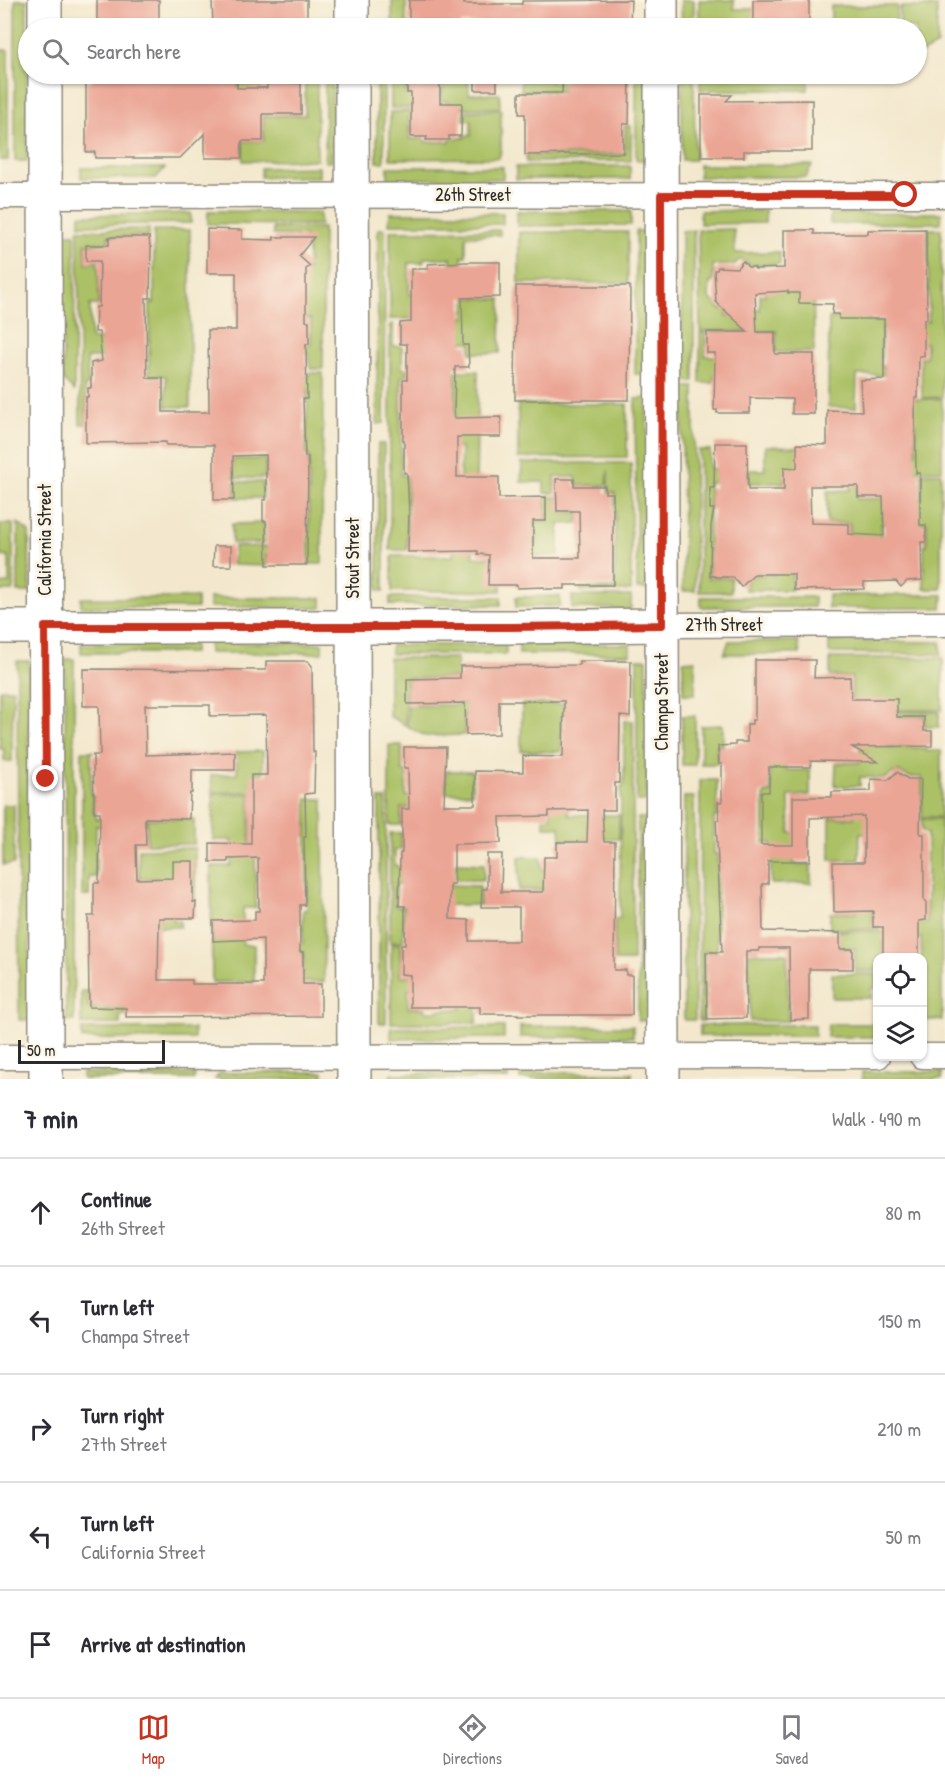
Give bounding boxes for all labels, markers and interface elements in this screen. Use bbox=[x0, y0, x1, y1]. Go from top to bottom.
search box bbox=[18, 18, 927, 84]
icon: search bbox=[39, 35, 72, 68]
text: Search here bbox=[87, 36, 181, 66]
route start bbox=[891, 181, 917, 207]
street label: 26th Street bbox=[435, 182, 512, 207]
street label: California Street bbox=[32, 483, 57, 596]
street label: Stout Street bbox=[340, 517, 365, 599]
street label: 27th Street bbox=[685, 612, 763, 637]
street label: Champa Street bbox=[649, 652, 674, 751]
route end bbox=[32, 765, 58, 791]
map controls bbox=[873, 953, 927, 1061]
button: locate bbox=[873, 953, 927, 1007]
button: layers bbox=[873, 1007, 927, 1061]
scale bar bbox=[18, 1037, 165, 1064]
text: 50 m bbox=[27, 1039, 56, 1061]
text: 7 min bbox=[24, 1101, 78, 1136]
text: Walk · 490 m bbox=[832, 1105, 921, 1132]
text: Continue bbox=[81, 1184, 152, 1214]
icon: ahead bbox=[24, 1196, 57, 1229]
text: 80 m bbox=[885, 1199, 921, 1226]
text: 26th Street bbox=[81, 1214, 165, 1241]
text: Turn left bbox=[81, 1292, 154, 1322]
icon: left bbox=[24, 1304, 57, 1337]
text: 150 m bbox=[878, 1307, 921, 1334]
text: Champa Street bbox=[81, 1322, 189, 1349]
text: Turn right bbox=[81, 1400, 164, 1430]
icon: right bbox=[24, 1412, 57, 1445]
text: 210 m bbox=[877, 1415, 921, 1442]
text: 27th Street bbox=[81, 1430, 167, 1457]
text: Turn left bbox=[81, 1508, 154, 1538]
icon: left bbox=[24, 1520, 57, 1553]
text: 50 m bbox=[885, 1523, 921, 1550]
text: California Street bbox=[81, 1538, 205, 1565]
icon: arrive bbox=[24, 1628, 57, 1661]
text: Arrive at destination bbox=[81, 1629, 246, 1659]
tab: Map bbox=[137, 1711, 170, 1769]
tab: Directions bbox=[443, 1711, 502, 1769]
tab: Saved bbox=[775, 1711, 808, 1769]

